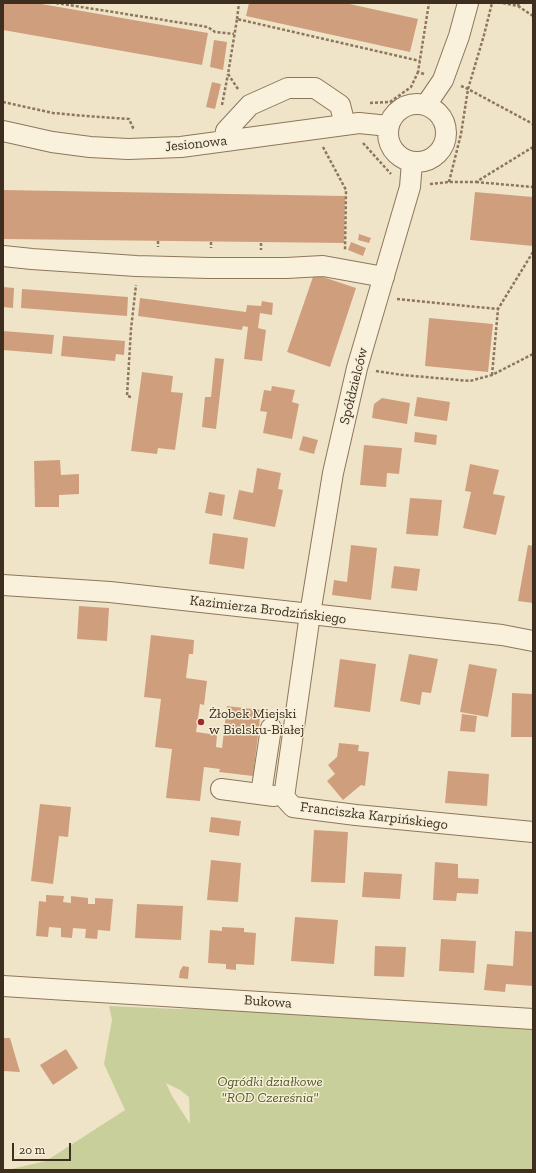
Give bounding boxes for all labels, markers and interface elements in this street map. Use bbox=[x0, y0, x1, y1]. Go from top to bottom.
street label: Jesionowa bbox=[164, 132, 228, 156]
street label: Spółdzielców bbox=[336, 346, 372, 426]
street label: Kazimierza Brodzińskiego bbox=[189, 592, 347, 628]
place label: Żłobek Miejski w Bielsku-Białej bbox=[209, 706, 304, 738]
marker: Żłobek Miejski w Bielsku-Białej bbox=[196, 717, 206, 727]
street label: Franciszka Karpińskiego bbox=[299, 799, 449, 833]
street label: Bukowa bbox=[244, 992, 292, 1012]
park label: Ogródki działkowe "ROD Czereśnia" bbox=[217, 1074, 323, 1106]
scale bar bbox=[14, 1135, 73, 1161]
text: 20 m bbox=[19, 1143, 45, 1157]

